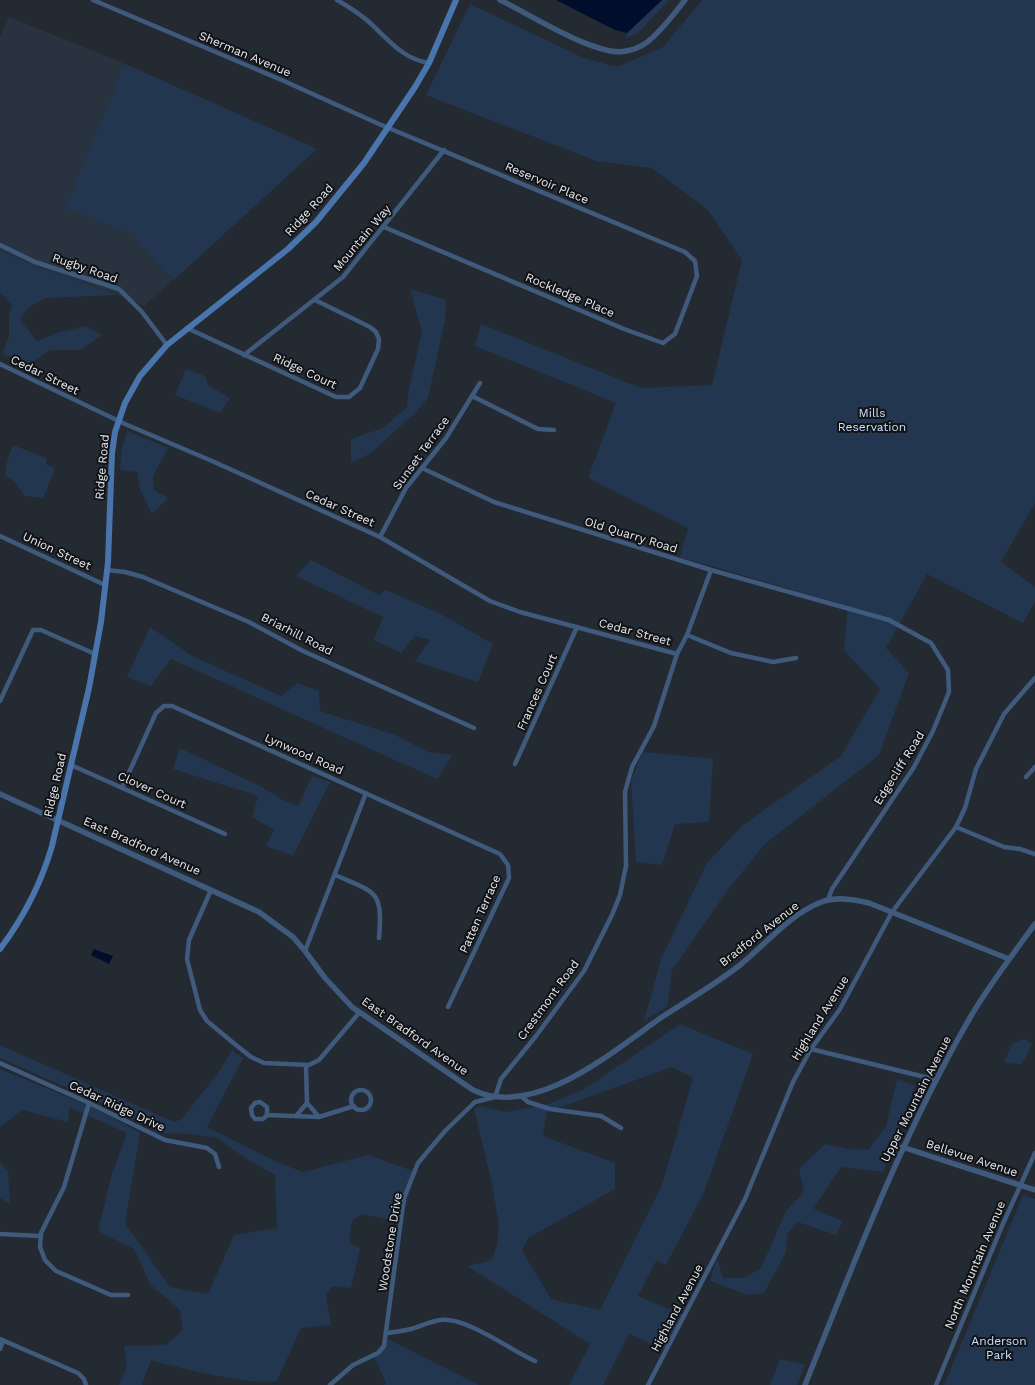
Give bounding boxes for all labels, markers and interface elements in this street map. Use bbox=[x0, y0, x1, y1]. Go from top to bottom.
street label: Sherman Avenue bbox=[197, 28, 293, 80]
street label: Reservoir Place bbox=[503, 159, 591, 207]
street label: Ridge Road bbox=[282, 181, 336, 239]
street label: Mountain Way bbox=[330, 201, 394, 274]
street label: Rugby Road bbox=[50, 250, 120, 286]
street label: Rockledge Place bbox=[523, 270, 617, 320]
street label: Ridge Court bbox=[271, 350, 339, 392]
street label: Cedar Street bbox=[9, 352, 81, 398]
park label: Mills Reservation bbox=[838, 406, 906, 434]
street label: Sunset Terrace bbox=[390, 414, 452, 492]
street label: Ridge Road bbox=[92, 434, 112, 500]
street label: Cedar Street bbox=[303, 486, 377, 530]
street label: Old Quarry Road bbox=[583, 514, 679, 556]
street label: Union Street bbox=[21, 529, 93, 573]
street label: Briarhill Road bbox=[259, 610, 335, 658]
street label: Cedar Street bbox=[597, 616, 673, 648]
street label: Frances Court bbox=[514, 652, 560, 732]
street label: Edgecliff Road bbox=[871, 729, 927, 807]
street label: Lynwood Road bbox=[262, 730, 346, 778]
street label: Ridge Road bbox=[41, 752, 69, 818]
street label: Clover Court bbox=[116, 769, 188, 811]
street label: East Bradford Avenue bbox=[81, 814, 203, 878]
street label: Patten Terrace bbox=[456, 873, 504, 955]
street label: Bradford Avenue bbox=[717, 899, 802, 969]
street label: Crestmont Road bbox=[514, 957, 582, 1043]
street label: Highland Avenue bbox=[788, 973, 852, 1063]
street label: East Bradford Avenue bbox=[359, 994, 471, 1078]
street label: Upper Mountain Avenue bbox=[878, 1034, 954, 1164]
street label: Cedar Ridge Drive bbox=[67, 1078, 167, 1134]
street label: Bellevue Avenue bbox=[924, 1137, 1020, 1179]
street label: Woodstone Drive bbox=[375, 1192, 405, 1292]
street label: North Mountain Avenue bbox=[942, 1199, 1008, 1331]
street label: Highland Avenue bbox=[648, 1262, 706, 1354]
park label: Anderson Park bbox=[971, 1334, 1027, 1362]

